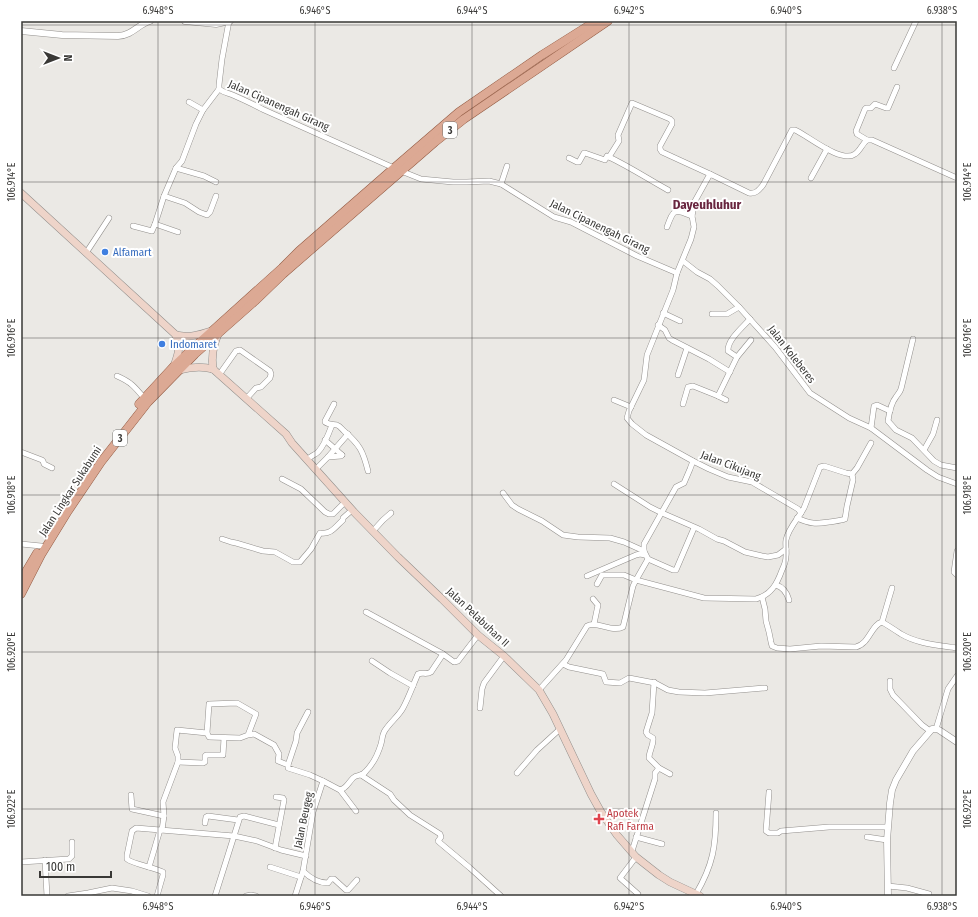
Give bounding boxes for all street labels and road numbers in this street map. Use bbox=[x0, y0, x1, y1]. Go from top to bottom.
street label: Jalan Cipanengah Girang bbox=[226, 77, 332, 134]
road number: 3 bbox=[443, 122, 457, 138]
street label: Jalan Cipanengah Girang bbox=[548, 197, 652, 257]
street label: Jalan Koleberes bbox=[765, 323, 818, 386]
road number: 3 bbox=[113, 430, 127, 446]
street label: Jalan Lingkar Sukabumi bbox=[36, 444, 105, 539]
street label: Jalan Cikujang bbox=[699, 448, 763, 483]
street label: Jalan Pelabuhan II bbox=[444, 585, 512, 650]
street label: Jalan Beugeg bbox=[291, 790, 316, 850]

